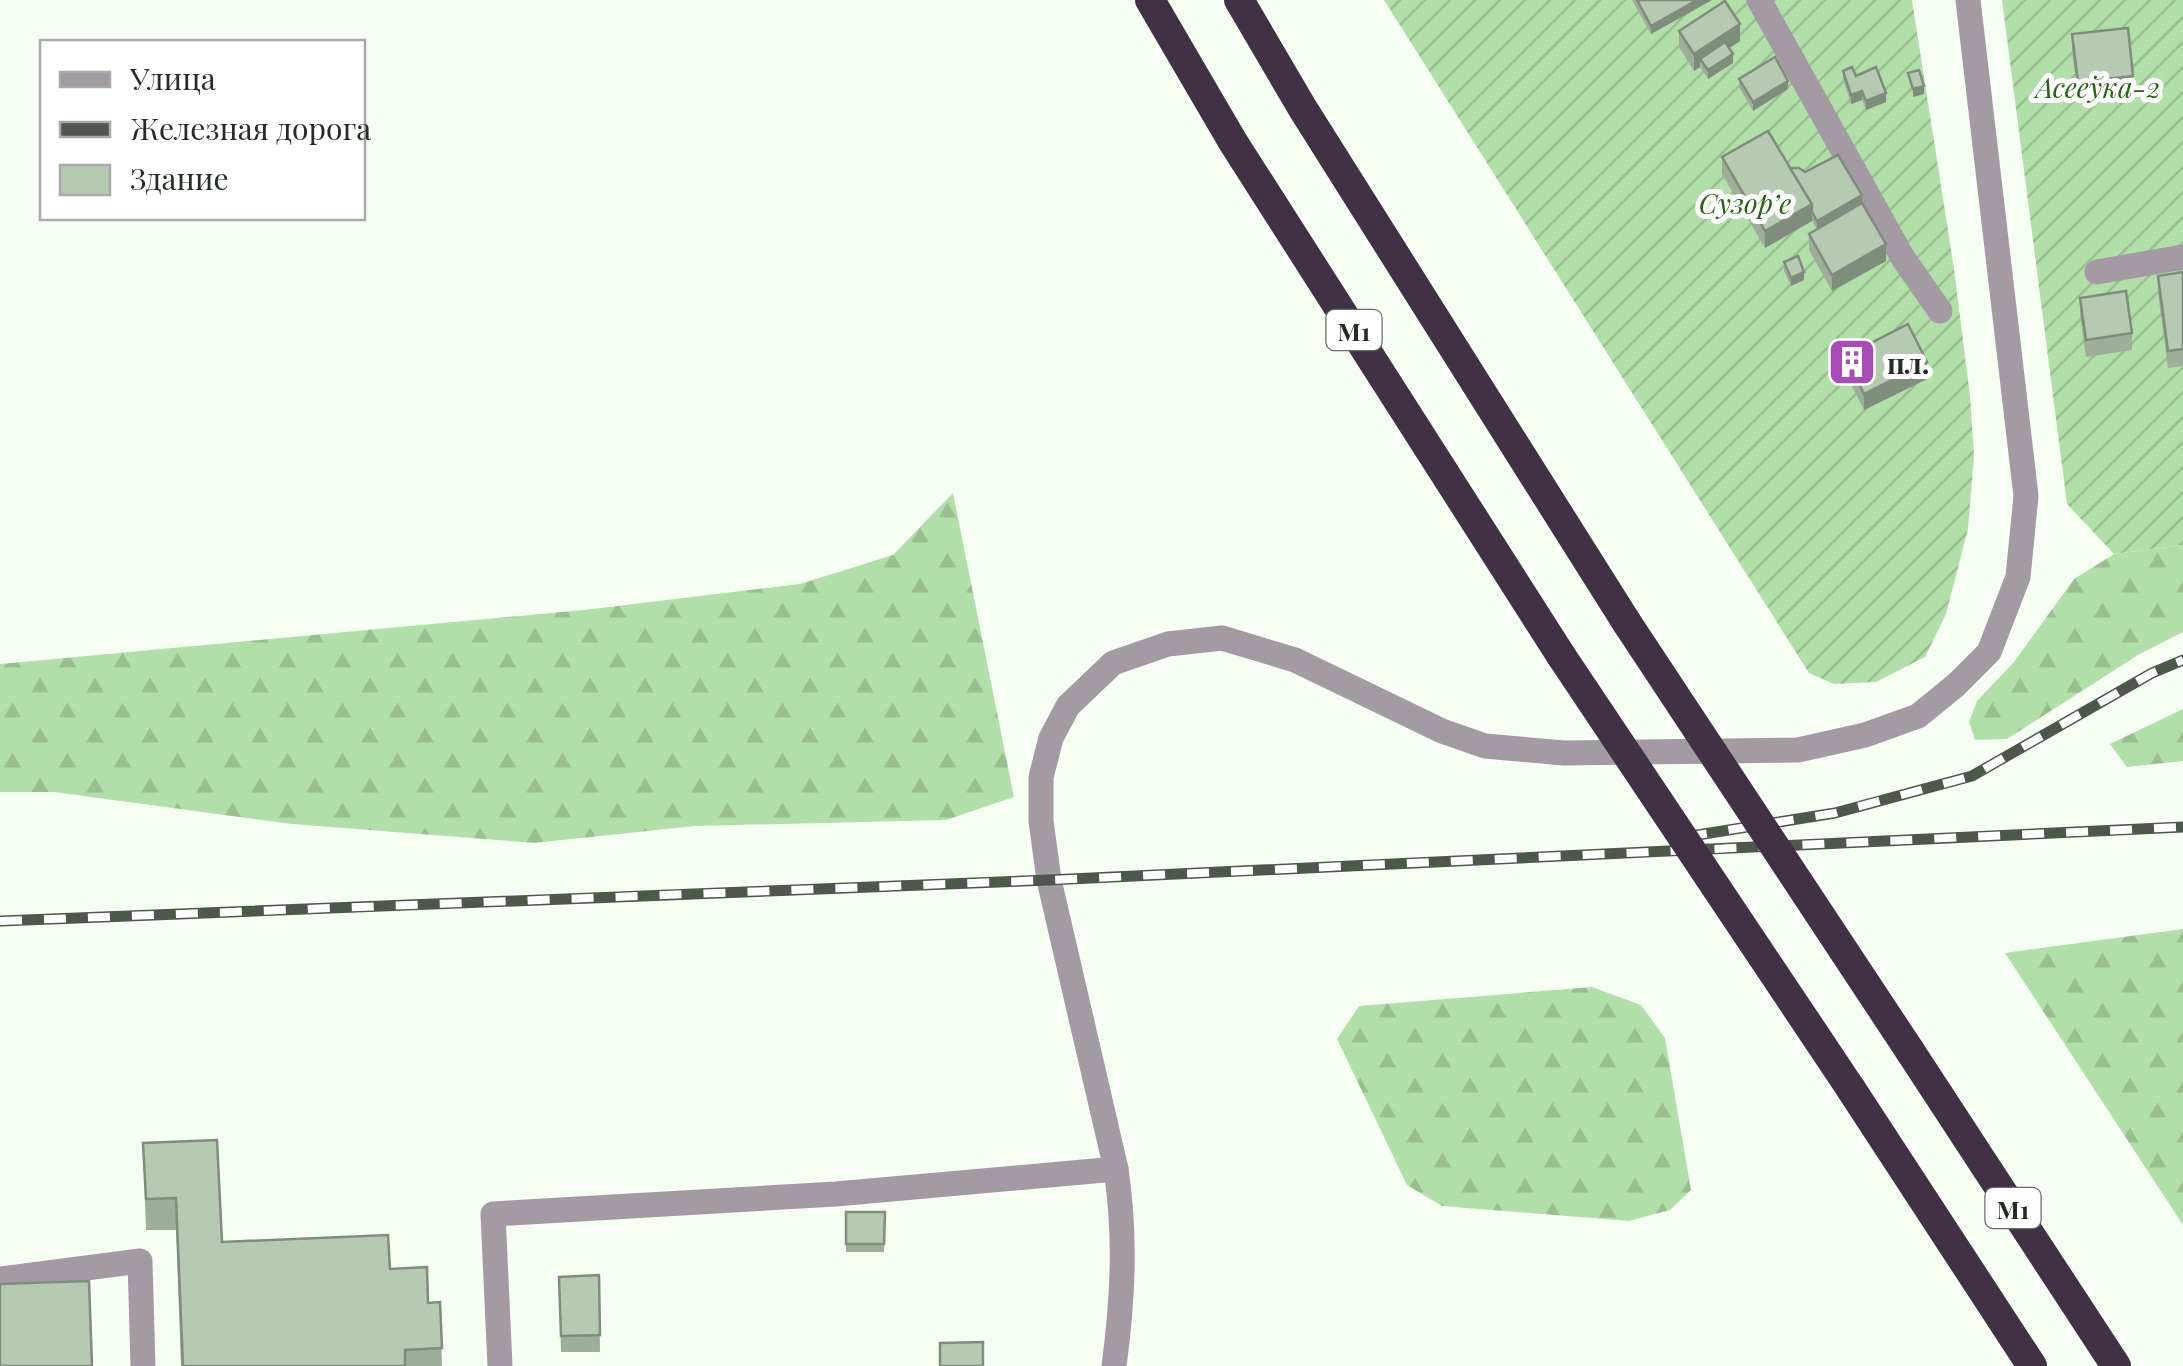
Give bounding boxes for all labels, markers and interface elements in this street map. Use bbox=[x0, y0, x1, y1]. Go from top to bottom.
legend bbox=[40, 40, 365, 220]
text: Улица bbox=[129, 58, 216, 98]
park label: Асееўка-2 bbox=[2033, 68, 2160, 105]
text: Железная дорога bbox=[130, 108, 371, 148]
text: Здание bbox=[130, 158, 229, 198]
park label: Сузорʼе bbox=[1699, 184, 1791, 221]
road number: М1 bbox=[1326, 310, 1382, 350]
building icon: пл. bbox=[1826, 336, 1878, 388]
place label: пл. bbox=[1887, 344, 1929, 381]
road number: М1 bbox=[1986, 1188, 2040, 1228]

